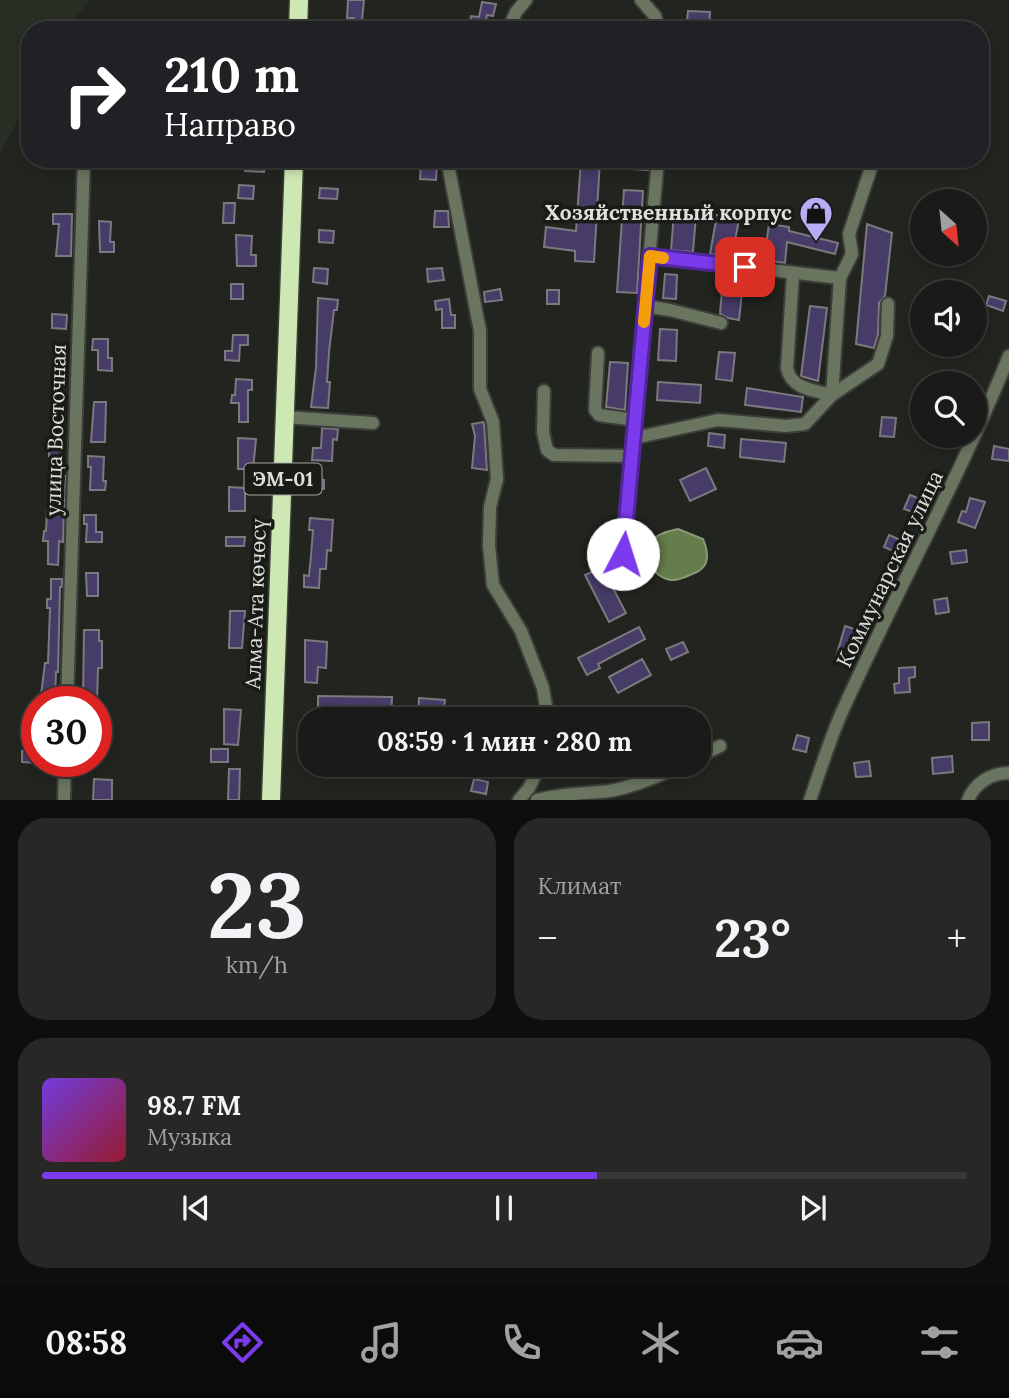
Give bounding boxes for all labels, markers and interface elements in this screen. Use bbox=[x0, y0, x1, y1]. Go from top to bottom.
text: 210 m bbox=[164, 43, 299, 105]
icon: right bbox=[49, 49, 140, 140]
text: Направо bbox=[164, 104, 296, 145]
north arrow bbox=[910, 189, 987, 266]
map controls bbox=[910, 189, 987, 448]
shop icon: Хозяйственный корпус bbox=[797, 194, 835, 243]
place label: Хозяйственный корпус bbox=[545, 199, 792, 226]
pin bbox=[715, 237, 775, 297]
icon: arrive bbox=[726, 248, 764, 286]
button: sound bbox=[910, 280, 987, 357]
street label: улица Восточная bbox=[39, 343, 72, 516]
button: search bbox=[910, 371, 987, 448]
road number: ЭМ-01 bbox=[244, 464, 322, 494]
street label: Коммунарская улица bbox=[830, 466, 949, 672]
position arrow bbox=[586, 517, 660, 591]
street label: Алма-Ата көчөсү bbox=[239, 518, 272, 691]
speed limit sign: 30 bbox=[21, 686, 112, 777]
text: 08:59 · 1 мин · 280 m bbox=[377, 725, 632, 758]
text: 23 bbox=[207, 846, 306, 963]
text: Климат bbox=[538, 871, 621, 900]
text: 23° bbox=[714, 905, 791, 971]
text: − bbox=[538, 914, 558, 962]
text: + bbox=[947, 914, 967, 962]
text: km/h bbox=[226, 950, 288, 979]
text: 98.7 FM bbox=[147, 1089, 241, 1122]
text: Музыка bbox=[147, 1122, 232, 1151]
icon: previous bbox=[177, 1189, 215, 1227]
icon: pause bbox=[485, 1189, 523, 1227]
icon: next bbox=[794, 1189, 832, 1227]
icon: directions bbox=[218, 1318, 267, 1367]
icon: music bbox=[357, 1318, 406, 1367]
icon: phone bbox=[497, 1318, 546, 1367]
icon: climate bbox=[636, 1318, 685, 1367]
icon: car bbox=[775, 1318, 824, 1367]
icon: filters bbox=[915, 1318, 964, 1367]
text: 08:58 bbox=[45, 1322, 127, 1363]

